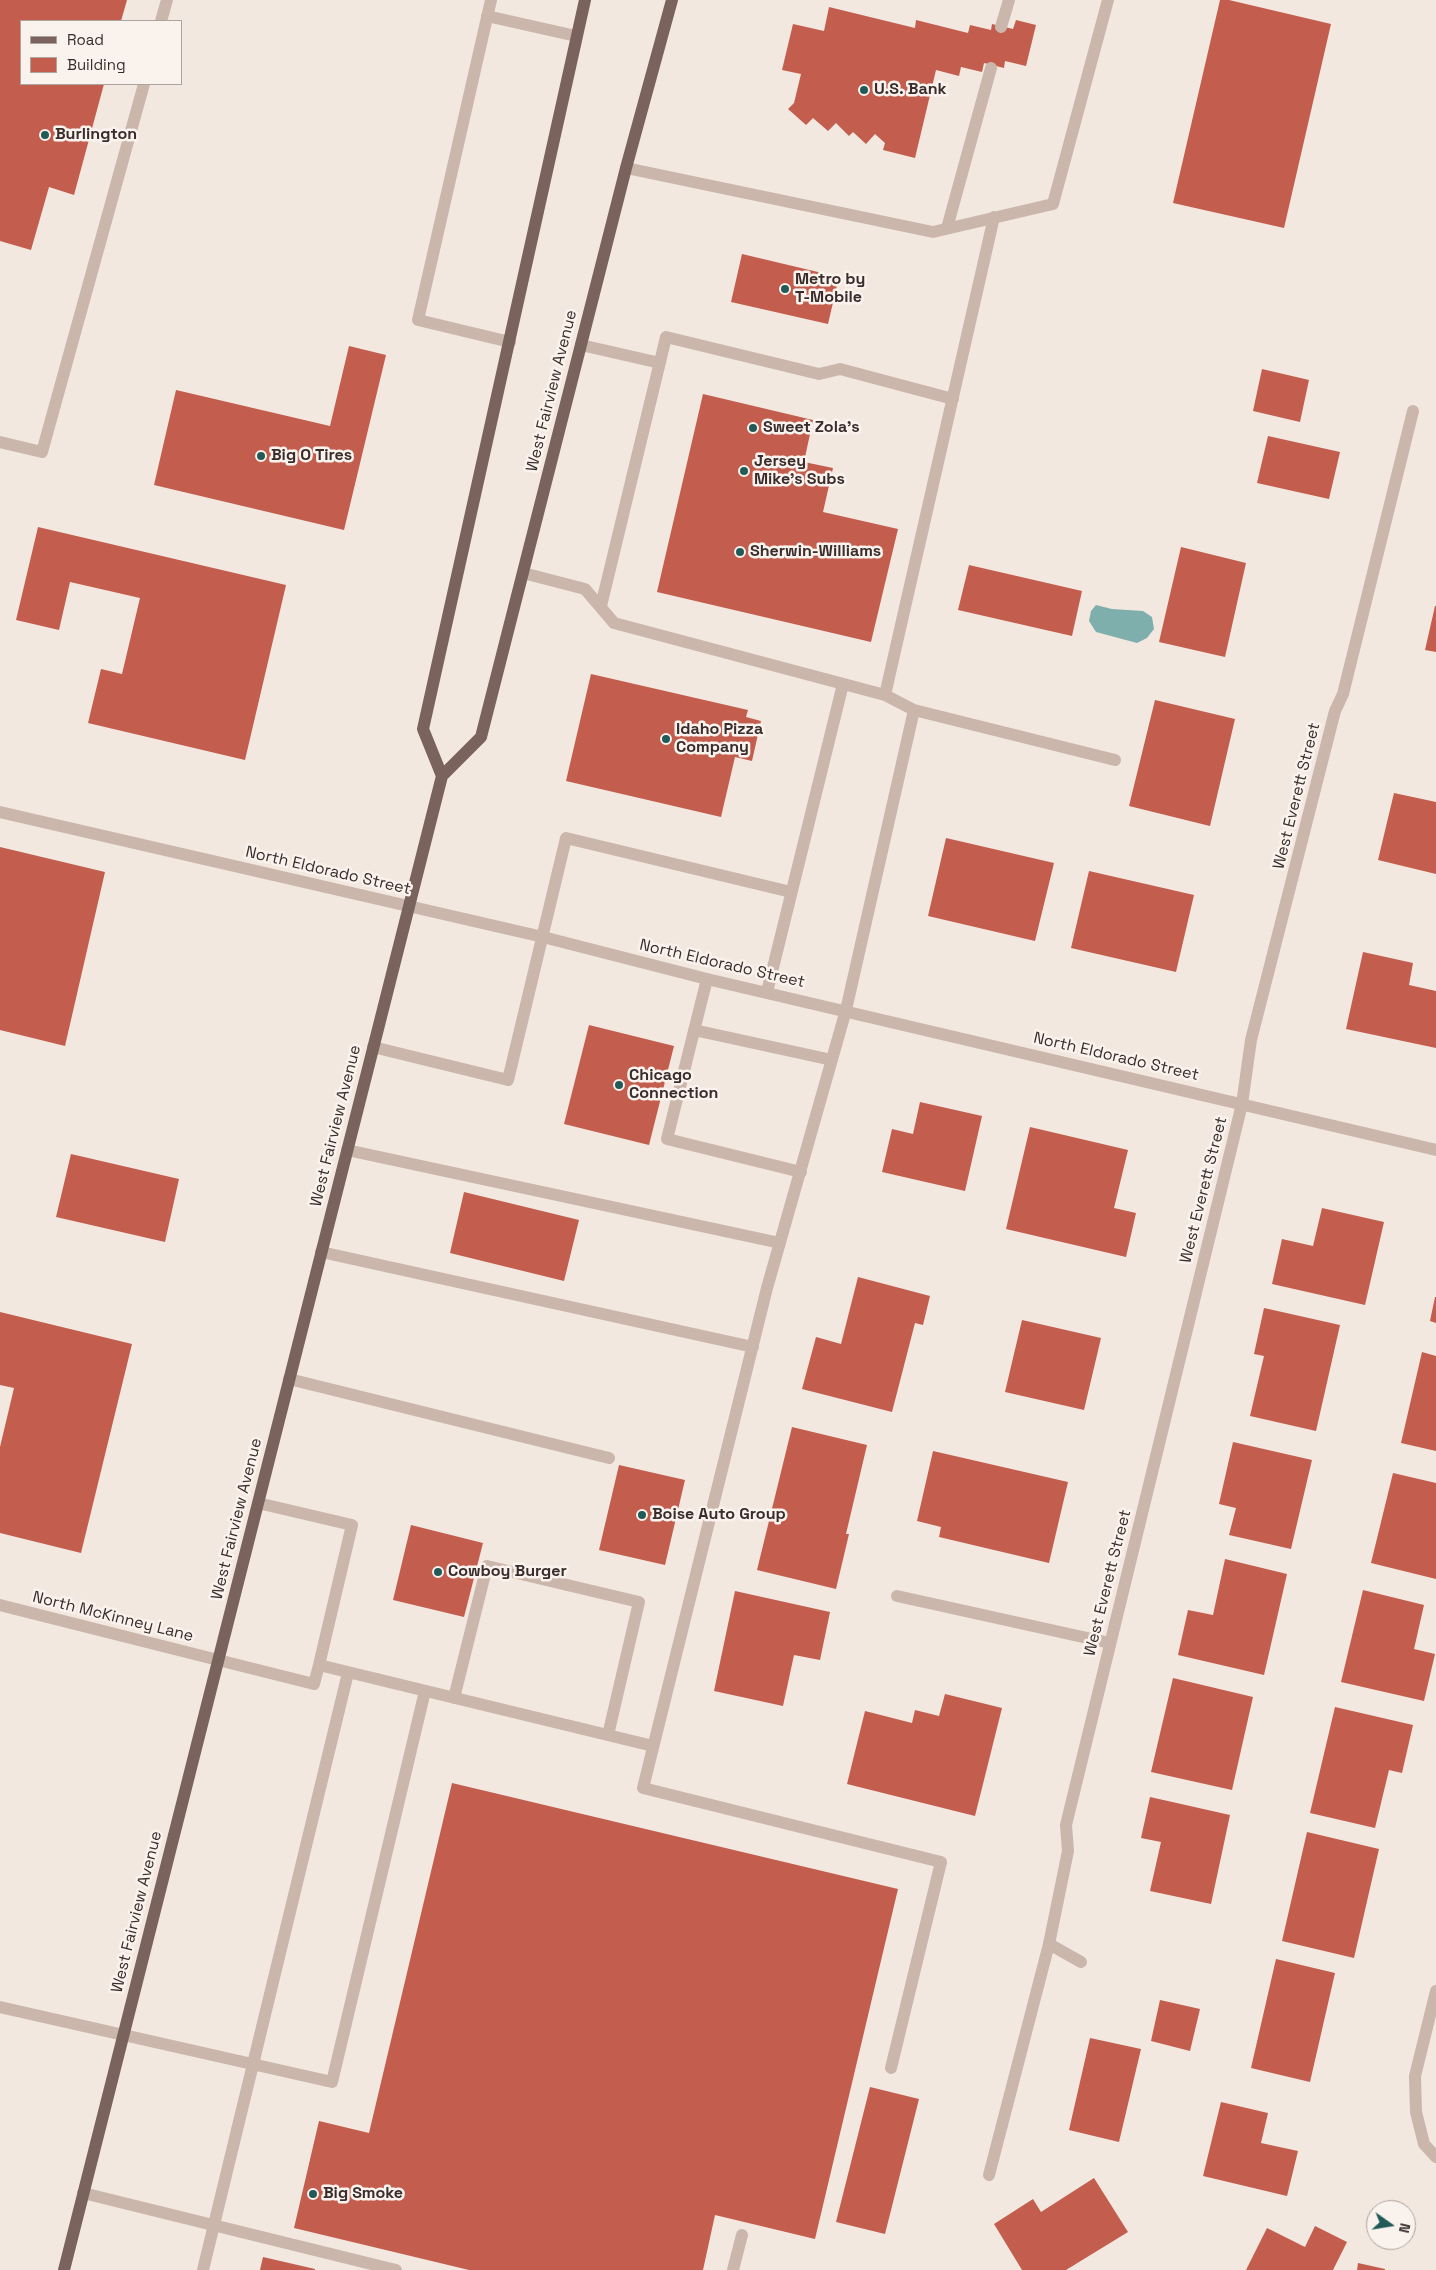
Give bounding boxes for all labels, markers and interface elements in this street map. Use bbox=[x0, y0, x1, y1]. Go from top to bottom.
legend bbox=[20, 20, 182, 85]
text: Road bbox=[67, 30, 104, 49]
text: Building bbox=[67, 55, 126, 74]
place label: U.S. Bank bbox=[874, 80, 947, 100]
marker: U.S. Bank bbox=[858, 84, 870, 96]
place label: Burlington bbox=[55, 125, 137, 145]
marker: Burlington bbox=[39, 129, 51, 141]
place label: Metro by T-Mobile bbox=[795, 270, 865, 308]
marker: Metro by T-Mobile bbox=[779, 283, 791, 295]
street label: West Fairview Avenue bbox=[523, 308, 581, 474]
place label: Sweet Zola's bbox=[763, 418, 860, 438]
marker: Sweet Zola's bbox=[747, 422, 759, 434]
place label: Big O Tires bbox=[271, 446, 352, 466]
marker: Big O Tires bbox=[255, 450, 267, 462]
place label: Jersey Mike's Subs bbox=[754, 452, 845, 490]
marker: Jersey Mike's Subs bbox=[738, 465, 750, 477]
place label: Sherwin-Williams bbox=[750, 542, 881, 562]
marker: Sherwin-Williams bbox=[734, 546, 746, 558]
place label: Idaho Pizza Company bbox=[676, 720, 763, 758]
street label: West Everett Street bbox=[1269, 721, 1325, 871]
marker: Idaho Pizza Company bbox=[660, 733, 672, 745]
street label: North Eldorado Street bbox=[244, 843, 412, 899]
street label: North Eldorado Street bbox=[638, 936, 806, 992]
street label: North Eldorado Street bbox=[1032, 1029, 1200, 1085]
street label: West Fairview Avenue bbox=[307, 1043, 365, 1209]
place label: Chicago Connection bbox=[629, 1066, 718, 1104]
marker: Chicago Connection bbox=[613, 1079, 625, 1091]
street label: West Everett Street bbox=[1176, 1115, 1232, 1265]
street label: West Fairview Avenue bbox=[208, 1436, 266, 1602]
place label: Boise Auto Group bbox=[652, 1505, 786, 1525]
street label: West Everett Street bbox=[1080, 1508, 1136, 1658]
marker: Boise Auto Group bbox=[636, 1509, 648, 1521]
place label: Cowboy Burger bbox=[448, 1562, 567, 1582]
marker: Cowboy Burger bbox=[432, 1566, 444, 1578]
street label: North McKinney Lane bbox=[31, 1588, 195, 1646]
street label: West Fairview Avenue bbox=[108, 1829, 166, 1995]
place label: Big Smoke bbox=[323, 2184, 403, 2204]
marker: Big Smoke bbox=[307, 2188, 319, 2200]
north arrow bbox=[1366, 2200, 1416, 2250]
text: N bbox=[1395, 2222, 1414, 2235]

